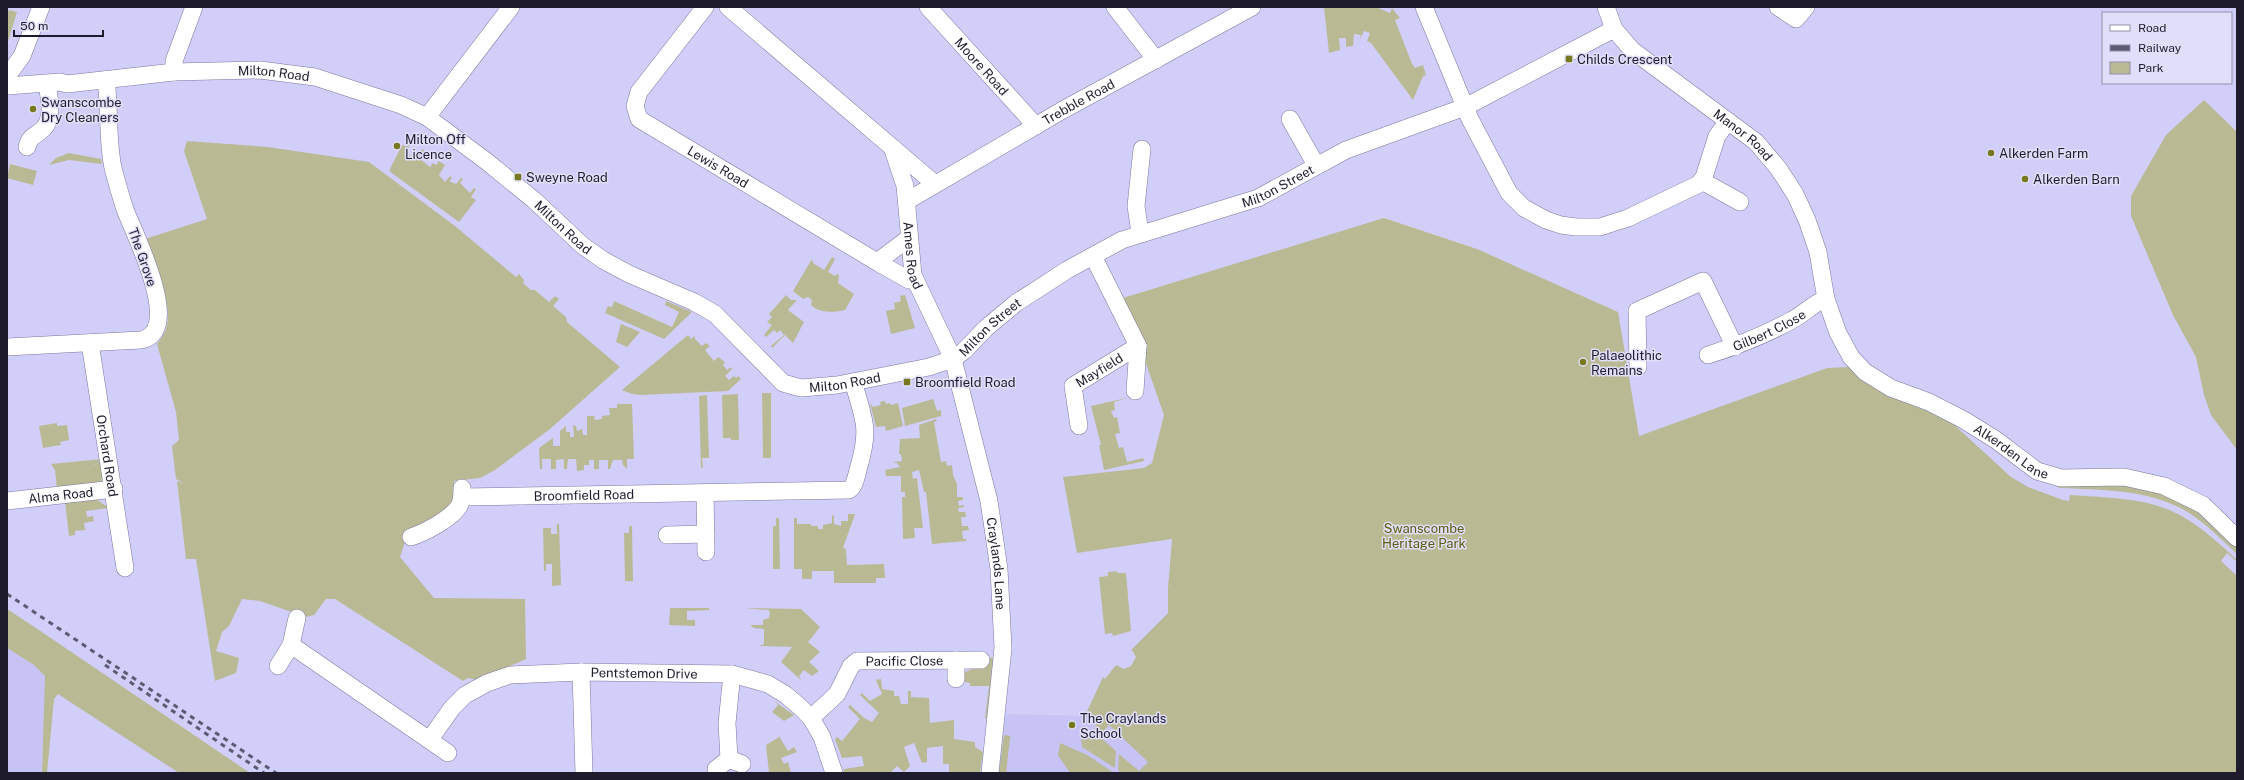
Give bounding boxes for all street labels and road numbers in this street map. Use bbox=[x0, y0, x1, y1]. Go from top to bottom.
street label: Moore Road bbox=[952, 35, 1011, 98]
street label: Milton Road bbox=[238, 63, 310, 84]
street label: Trebble Road bbox=[1040, 76, 1117, 128]
street label: Manor Road bbox=[1710, 106, 1775, 164]
street label: Lewis Road bbox=[685, 143, 751, 191]
street label: Milton Street bbox=[1240, 162, 1317, 211]
street label: Milton Road bbox=[531, 198, 594, 258]
street label: Ames Road bbox=[900, 221, 926, 292]
street label: The Grove bbox=[125, 226, 160, 289]
street label: Milton Street bbox=[956, 295, 1024, 360]
street label: Gilbert Close bbox=[1731, 307, 1809, 354]
street label: Mayfield bbox=[1073, 350, 1126, 391]
street label: Milton Road bbox=[809, 370, 882, 395]
street label: Orchard Road bbox=[93, 414, 121, 498]
street label: Alkerden Lane bbox=[1971, 421, 2050, 482]
street label: Alma Road bbox=[27, 484, 94, 507]
street label: Broomfield Road bbox=[534, 487, 634, 504]
street label: Craylands Lane bbox=[983, 516, 1008, 610]
street label: Pacific Close bbox=[865, 653, 944, 669]
street label: Pentstemon Drive bbox=[591, 665, 698, 682]

